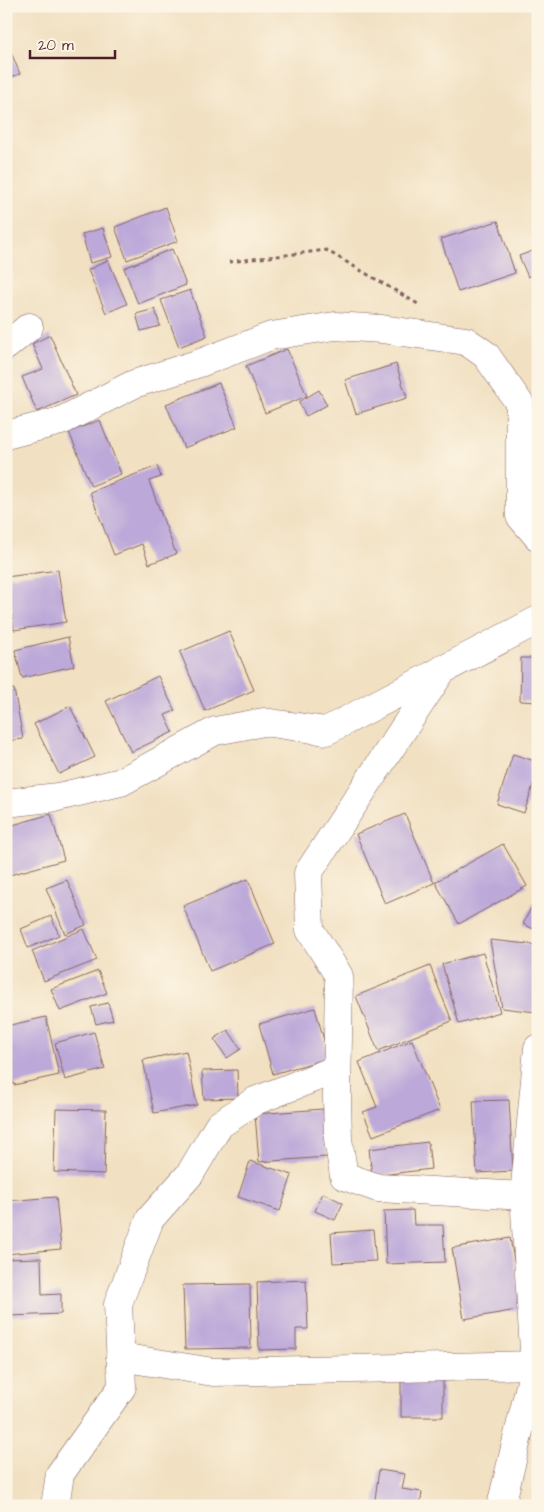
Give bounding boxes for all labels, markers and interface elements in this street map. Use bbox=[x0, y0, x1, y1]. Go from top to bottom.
scale bar bbox=[30, 28, 115, 60]
text: 20 m bbox=[38, 35, 74, 56]

